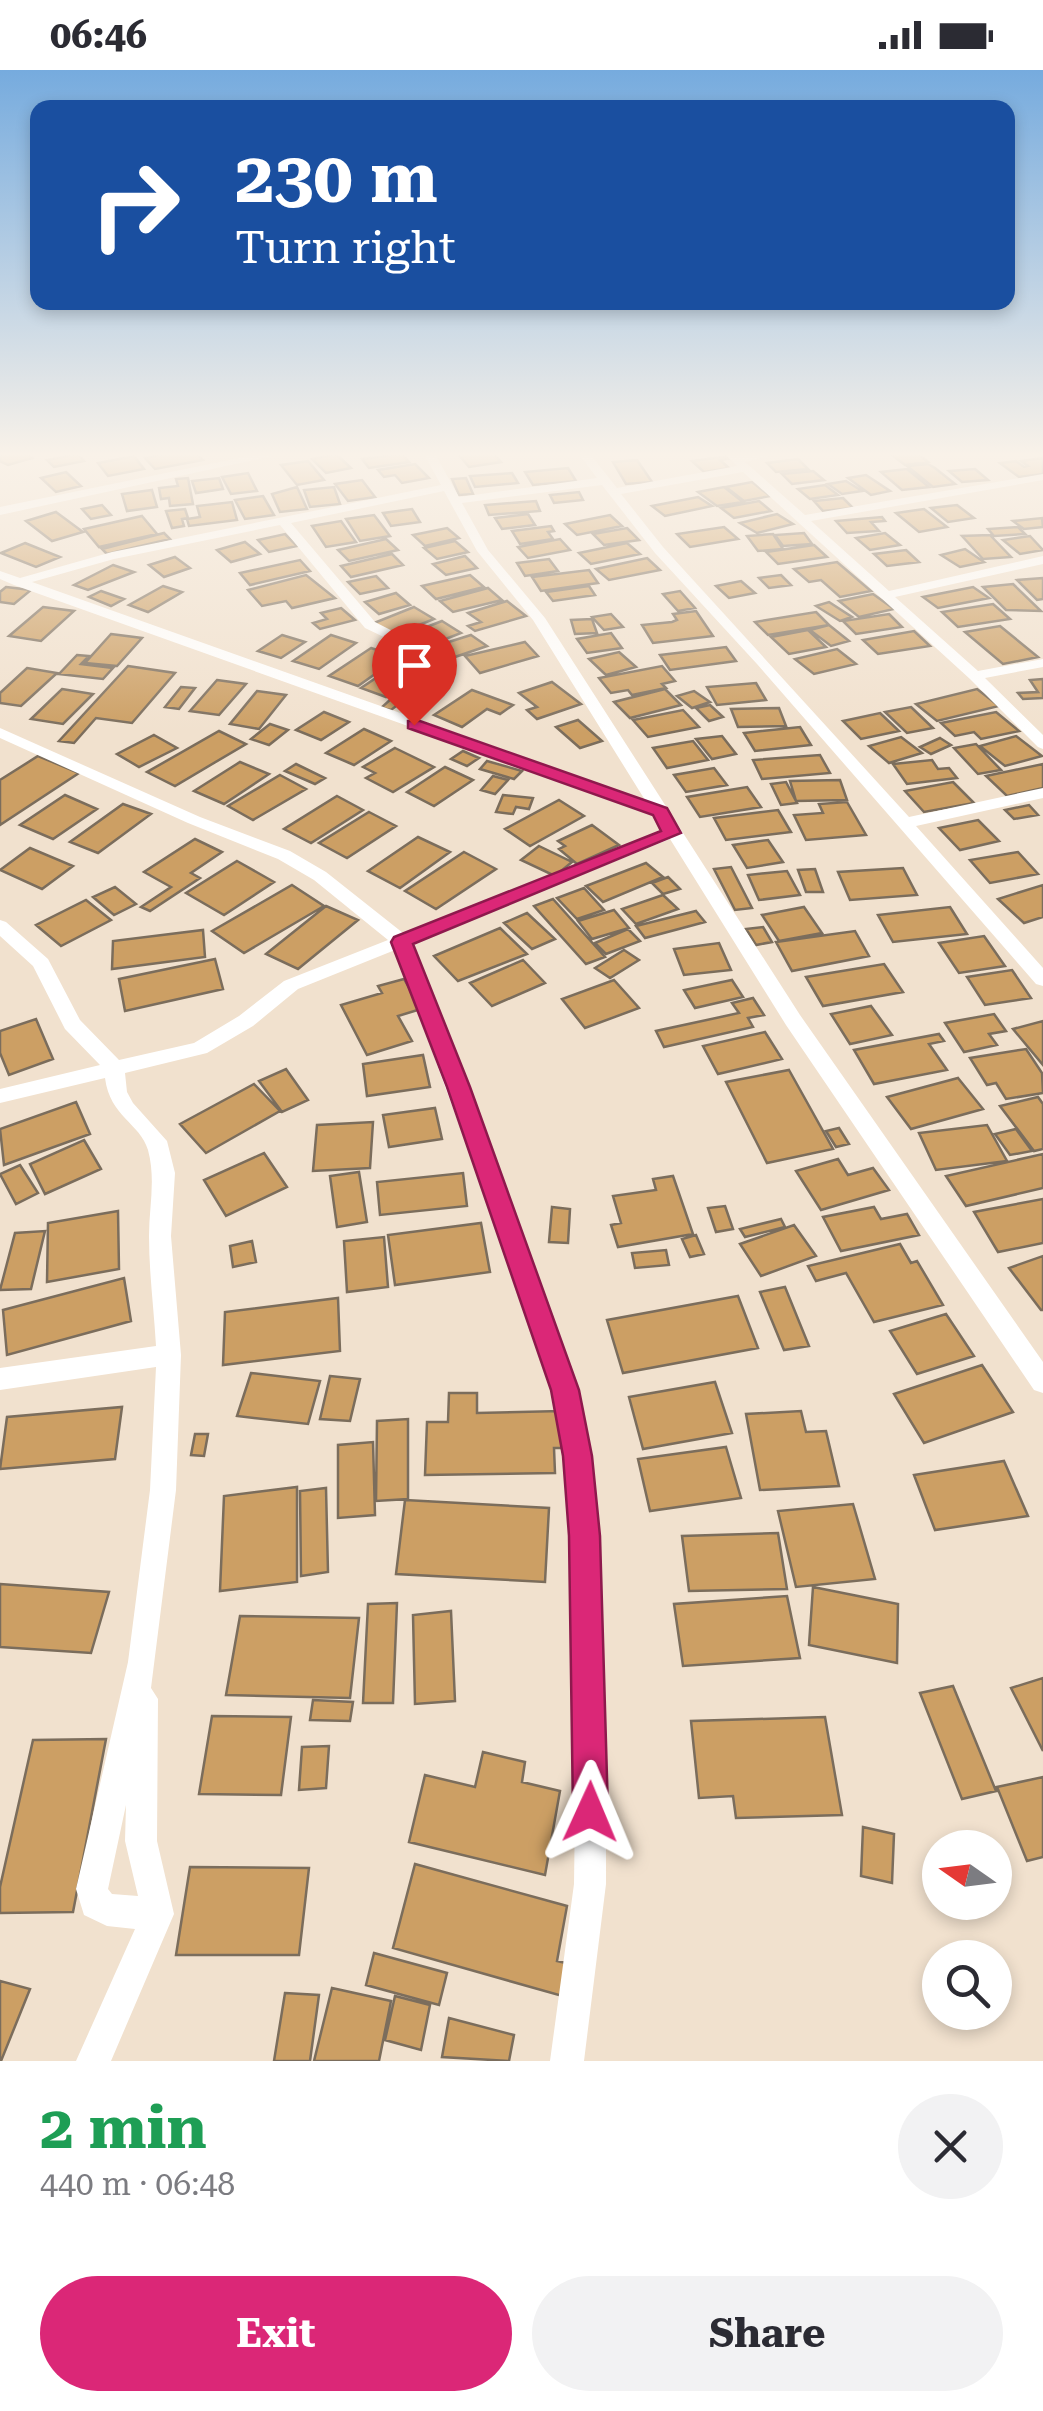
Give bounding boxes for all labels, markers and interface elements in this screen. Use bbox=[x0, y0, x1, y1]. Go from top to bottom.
text: 06:46 bbox=[50, 13, 147, 57]
text: 230 m bbox=[235, 137, 438, 219]
icon: right bbox=[70, 140, 200, 270]
text: Turn right bbox=[235, 221, 456, 274]
pin bbox=[372, 623, 457, 726]
icon: arrive bbox=[387, 638, 442, 693]
position arrow bbox=[538, 1760, 642, 1864]
north arrow bbox=[922, 1830, 1012, 1920]
map controls bbox=[922, 1830, 1012, 2030]
button: search bbox=[922, 1940, 1012, 2030]
text: 2 min bbox=[40, 2092, 207, 2163]
button: close bbox=[898, 2094, 1003, 2199]
text: 440 m · 06:48 bbox=[40, 2165, 235, 2203]
button: Exit bbox=[40, 2276, 512, 2391]
button: Share bbox=[532, 2276, 1003, 2391]

